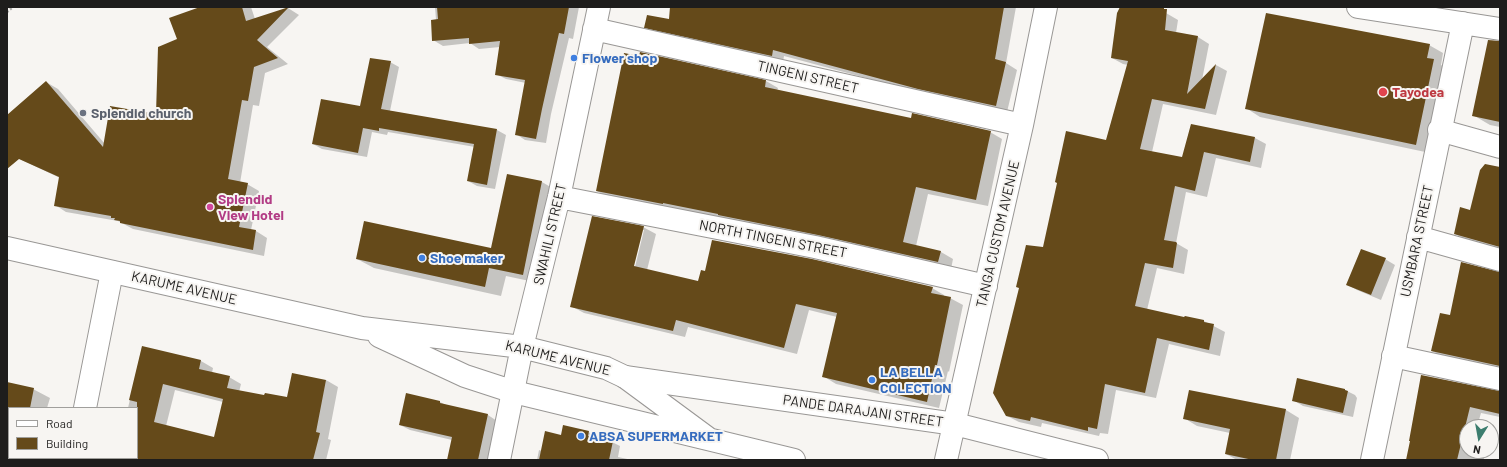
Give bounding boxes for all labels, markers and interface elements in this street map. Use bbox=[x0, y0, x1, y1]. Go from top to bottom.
place label: Flower shop bbox=[582, 50, 657, 66]
marker: Flower shop bbox=[569, 53, 579, 63]
street label: TINGENI STREET bbox=[756, 57, 860, 97]
place label: Tayodea bbox=[1392, 84, 1444, 100]
marker: Tayodea bbox=[1377, 86, 1389, 98]
place label: Splendid church bbox=[91, 105, 191, 121]
marker: Splendid church bbox=[78, 108, 88, 118]
street label: TANGA CUSTOM AVENUE bbox=[973, 159, 1023, 309]
street label: SWAHILI STREET bbox=[530, 181, 570, 287]
street label: USMBARA STREET bbox=[1397, 184, 1437, 298]
place label: Splendid View Hotel bbox=[218, 191, 284, 224]
marker: Splendid View Hotel bbox=[205, 202, 215, 212]
street label: NORTH TINGENI STREET bbox=[698, 216, 848, 262]
place label: Shoe maker bbox=[430, 250, 503, 266]
marker: Shoe maker bbox=[417, 253, 427, 263]
street label: KARUME AVENUE bbox=[130, 268, 238, 308]
street label: KARUME AVENUE bbox=[504, 337, 612, 379]
place label: LA BELLA COLECTION bbox=[880, 364, 952, 396]
marker: LA BELLA COLECTION bbox=[867, 375, 877, 385]
street label: PANDE DARAJANI STREET bbox=[782, 391, 944, 431]
legend bbox=[8, 407, 138, 459]
text: Road bbox=[46, 416, 73, 430]
north arrow bbox=[1459, 419, 1499, 459]
place label: ABSA SUPERMARKET bbox=[589, 428, 723, 444]
marker: ABSA SUPERMARKET bbox=[576, 431, 586, 441]
text: Building bbox=[46, 436, 88, 450]
text: N bbox=[1472, 443, 1482, 457]

